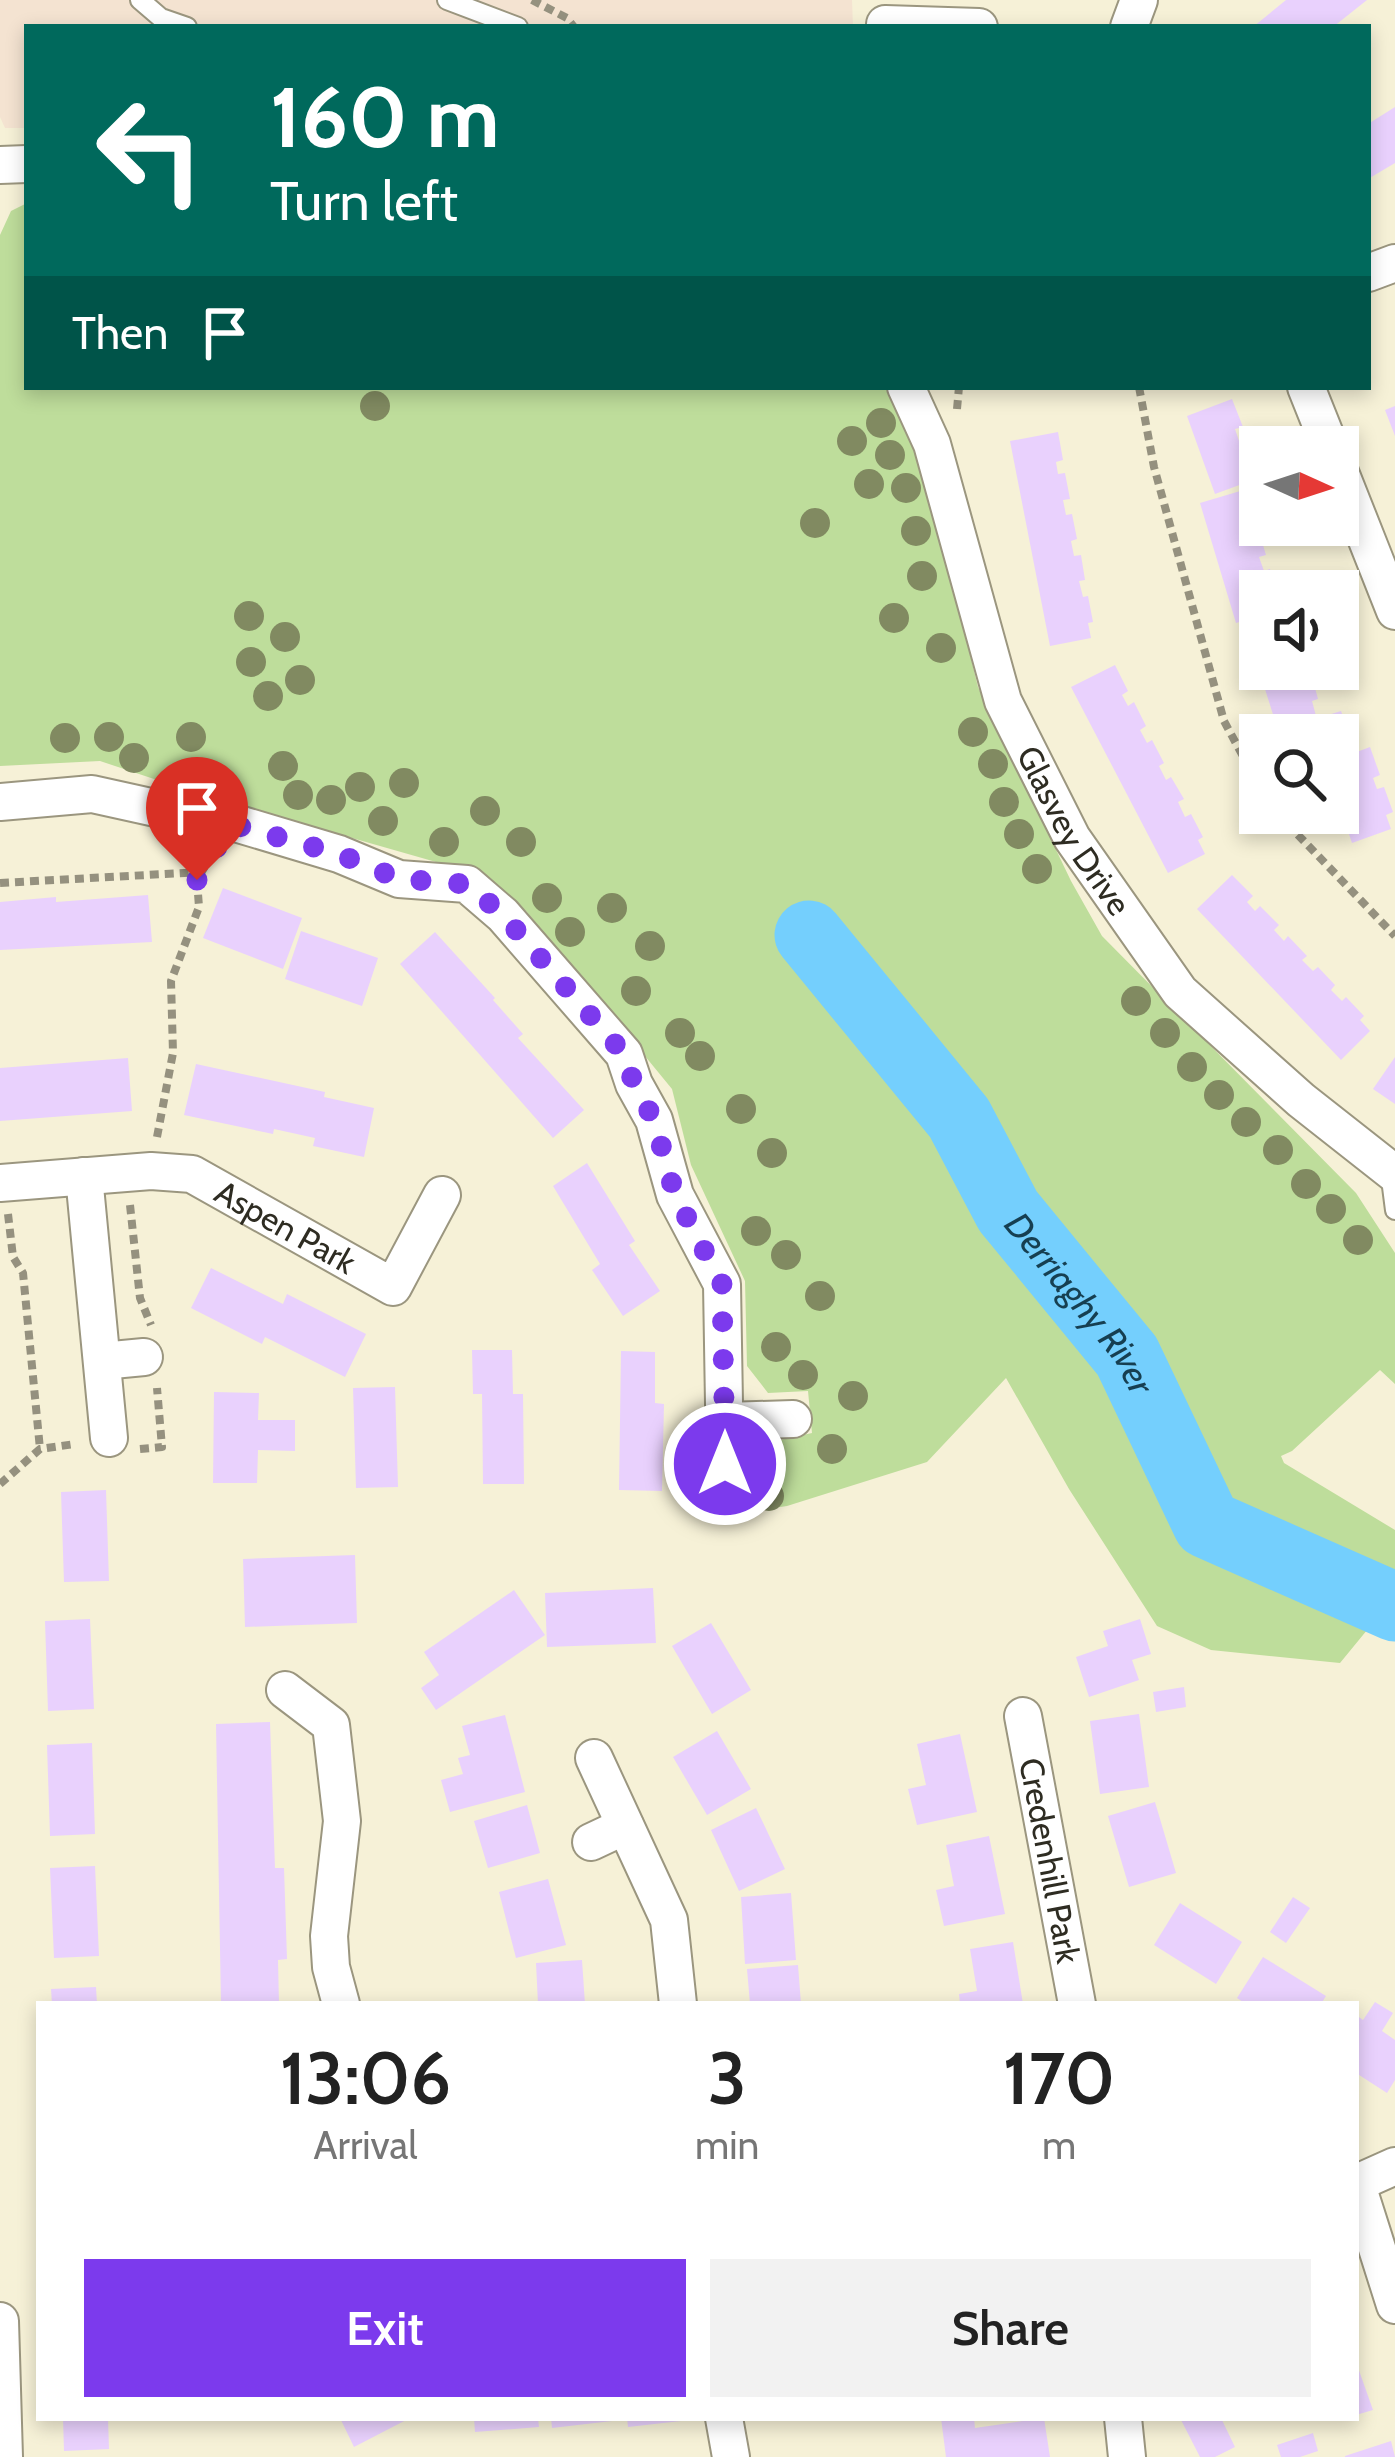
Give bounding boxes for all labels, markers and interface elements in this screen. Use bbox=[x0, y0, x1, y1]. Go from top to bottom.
text: 160 m bbox=[270, 66, 499, 168]
icon: left bbox=[72, 72, 228, 228]
text: Turn left bbox=[270, 168, 458, 234]
icon: arrive bbox=[192, 300, 258, 366]
text: Then bbox=[72, 306, 168, 360]
north arrow bbox=[1239, 426, 1359, 546]
map controls bbox=[1239, 426, 1359, 834]
button: sound bbox=[1239, 570, 1359, 690]
button: search bbox=[1239, 714, 1359, 834]
street label: Glasvey Drive bbox=[1009, 739, 1140, 923]
pin bbox=[146, 757, 248, 880]
icon: arrive bbox=[164, 775, 230, 841]
street label: Aspen Park bbox=[208, 1171, 363, 1282]
water label: Derriaghy River bbox=[996, 1203, 1165, 1403]
position arrow bbox=[662, 1401, 788, 1527]
street label: Credenhill Park bbox=[1011, 1755, 1089, 1967]
text: 13:06 bbox=[280, 2035, 451, 2122]
text: 3 bbox=[708, 2035, 747, 2122]
text: 170 bbox=[1003, 2035, 1115, 2122]
text: Arrival bbox=[314, 2121, 417, 2169]
text: min bbox=[695, 2121, 759, 2169]
text: m bbox=[1042, 2121, 1076, 2169]
button: Exit bbox=[84, 2259, 686, 2397]
button: Share bbox=[710, 2259, 1311, 2397]

